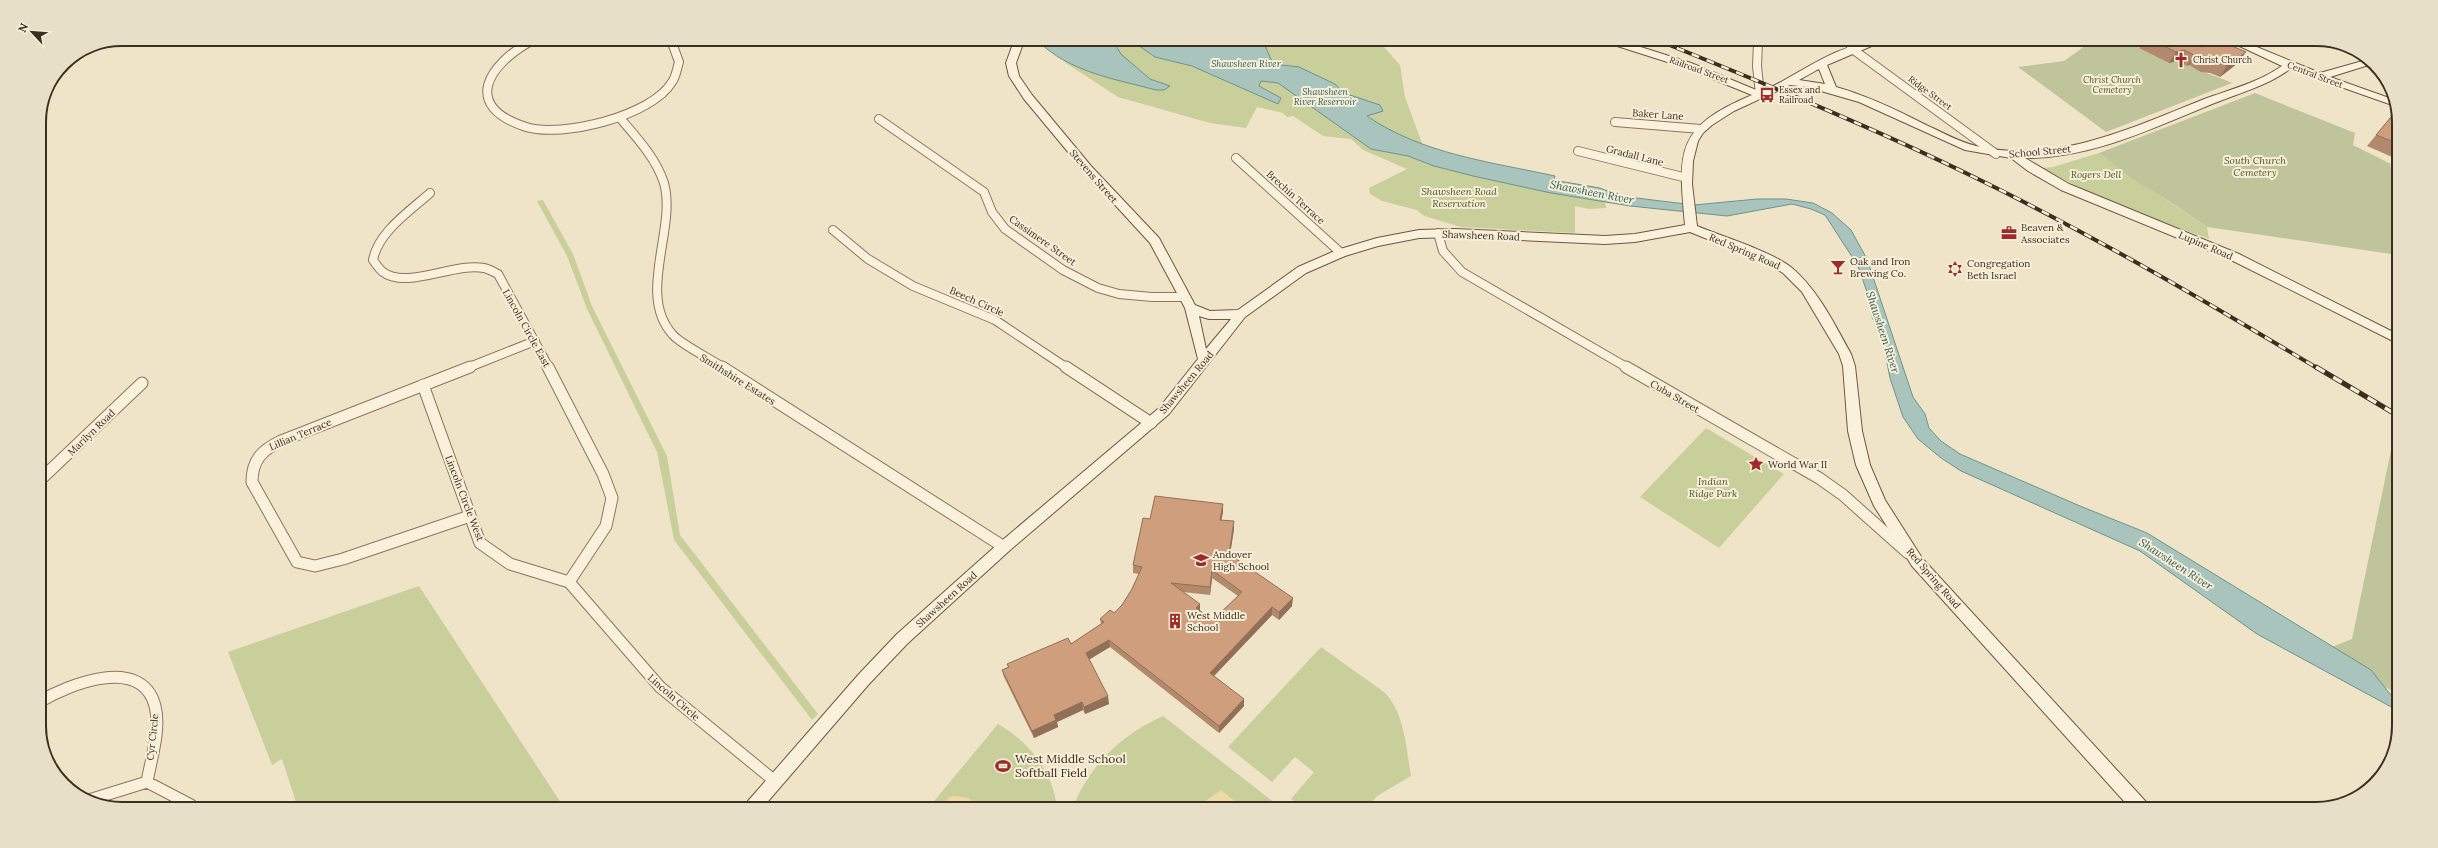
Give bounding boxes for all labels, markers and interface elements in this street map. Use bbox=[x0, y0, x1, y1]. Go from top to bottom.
north arrow bbox=[12, 12, 52, 52]
text: N bbox=[15, 20, 31, 35]
church icon: Christ Church bbox=[2172, 51, 2190, 69]
street label: Railroad Street bbox=[1668, 54, 1731, 86]
place label: Christ Church bbox=[2193, 54, 2253, 65]
water label: Shawsheen River bbox=[1211, 58, 1282, 69]
street label: Central Street bbox=[2286, 59, 2345, 90]
street label: Ridge Street bbox=[1906, 73, 1955, 112]
park label: Christ Church Cemetery bbox=[2083, 74, 2142, 95]
place label: Essex and Railroad bbox=[1779, 84, 1821, 105]
water label: Shawsheen River Reservoir bbox=[1294, 86, 1357, 107]
bus stop icon: Essex and Railroad bbox=[1758, 86, 1776, 104]
street label: Baker Lane bbox=[1632, 106, 1685, 123]
street label: Gradall Lane bbox=[1605, 142, 1666, 169]
street label: School Street bbox=[2008, 142, 2072, 161]
street label: Stevens Street bbox=[1067, 147, 1121, 206]
park label: South Church Cemetery bbox=[2224, 154, 2286, 179]
street label: Brechin Terrace bbox=[1264, 168, 1328, 227]
park label: Rogers Dell bbox=[2071, 168, 2121, 181]
water label: Shawsheen River bbox=[1549, 177, 1636, 207]
park label: Shawsheen Road Reservation bbox=[1421, 185, 1497, 210]
street label: Cassimere Street bbox=[1007, 212, 1079, 269]
place label: Beaven & Associates bbox=[2020, 221, 2070, 246]
office icon: Beaven & Associates bbox=[2000, 224, 2018, 242]
street label: Shawsheen Road bbox=[1442, 228, 1520, 243]
street label: Lupine Road bbox=[2177, 228, 2235, 263]
street label: Red Spring Road bbox=[1707, 231, 1782, 272]
place label: Oak and Iron Brewing Co. bbox=[1850, 255, 1910, 280]
place label: Congregation Beth Israel bbox=[1967, 257, 2030, 282]
bar icon: Oak and Iron Brewing Co. bbox=[1829, 258, 1847, 276]
synagogue icon: Congregation Beth Israel bbox=[1946, 260, 1964, 278]
street label: Beech Circle bbox=[947, 284, 1007, 320]
street label: Lincoln Circle East bbox=[500, 287, 553, 370]
water label: Shawsheen River bbox=[1863, 289, 1903, 376]
street label: Shawsheen Road bbox=[1156, 348, 1216, 416]
street label: Smithshire Estates bbox=[697, 351, 778, 408]
street label: Cuba Street bbox=[1648, 377, 1702, 416]
street label: Marilyn Road bbox=[65, 406, 118, 458]
street label: Lillian Terrace bbox=[267, 415, 334, 453]
street label: Lincoln Circle West bbox=[442, 453, 487, 543]
place icon: World War II bbox=[1747, 455, 1765, 473]
place label: World War II bbox=[1768, 458, 1827, 471]
park label: Indian Ridge Park bbox=[1689, 475, 1737, 500]
water label: Shawsheen River bbox=[2137, 535, 2216, 594]
street label: Red Spring Road bbox=[1904, 545, 1964, 611]
place label: Andover High School bbox=[1212, 548, 1270, 573]
school or university icon: Andover High School bbox=[1192, 551, 1210, 569]
street label: Shawsheen Road bbox=[913, 568, 980, 630]
place label: West Middle School bbox=[1187, 609, 1246, 634]
building icon: West Middle School bbox=[1166, 612, 1184, 630]
street label: Lincoln Circle bbox=[645, 671, 703, 724]
street label: Cyr Circle bbox=[144, 713, 161, 761]
place label: West Middle School Softball Field bbox=[1015, 751, 1126, 780]
sports icon: West Middle School Softball Field bbox=[994, 757, 1012, 775]

